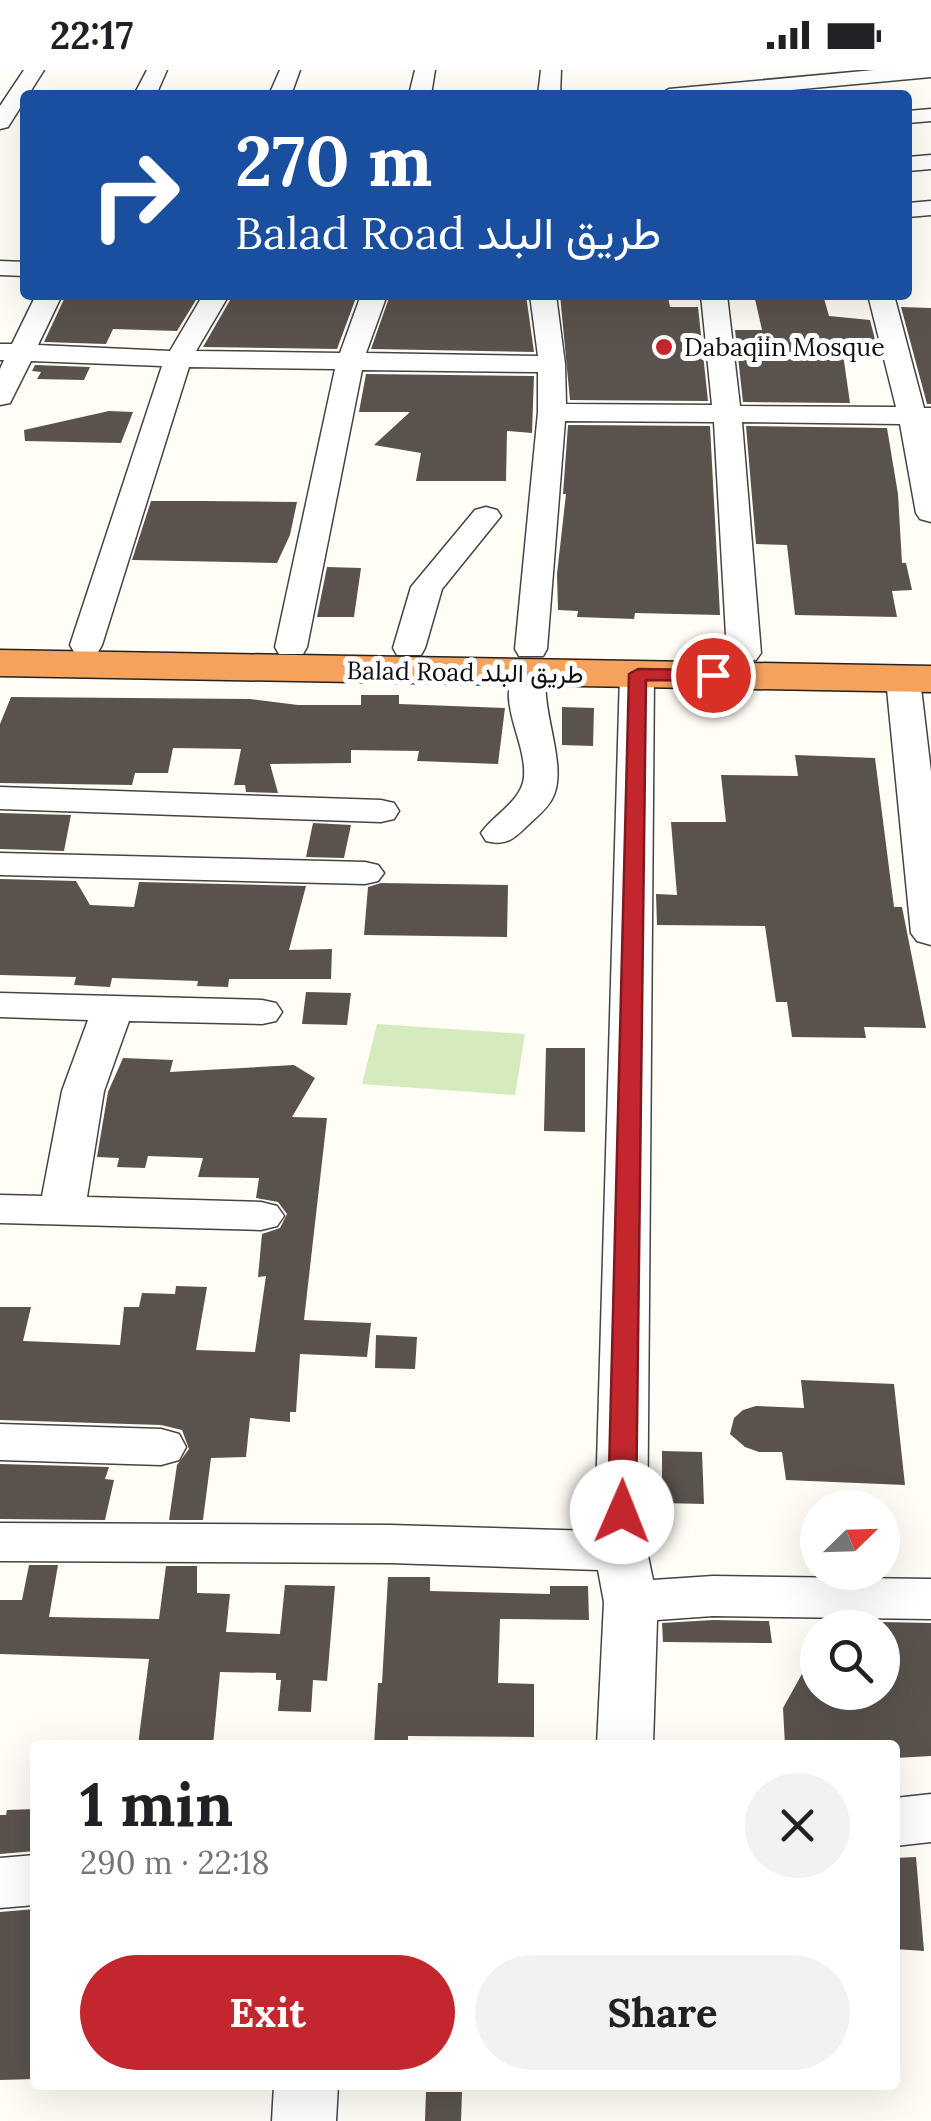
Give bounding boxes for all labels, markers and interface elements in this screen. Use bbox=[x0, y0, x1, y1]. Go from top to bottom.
text: 22:17 bbox=[50, 11, 133, 59]
text: 270 m bbox=[235, 116, 432, 205]
icon: right bbox=[70, 130, 200, 260]
text: Balad Road طريق البلد bbox=[235, 204, 661, 261]
place label: Dabaqiin Mosque bbox=[684, 331, 885, 363]
marker: Dabaqiin Mosque bbox=[653, 336, 675, 358]
pin bbox=[671, 633, 756, 718]
icon: arrive bbox=[686, 648, 741, 703]
street label: Balad Road طريق البلد bbox=[346, 654, 584, 690]
position arrow bbox=[570, 1460, 674, 1564]
north arrow bbox=[800, 1490, 900, 1590]
map controls bbox=[800, 1490, 900, 1710]
button: search bbox=[800, 1610, 900, 1710]
text: 1 min bbox=[80, 1766, 233, 1842]
button: close bbox=[745, 1773, 850, 1878]
text: 290 m · 22:18 bbox=[80, 1842, 269, 1883]
button: Exit bbox=[80, 1955, 455, 2070]
button: Share bbox=[475, 1955, 850, 2070]

